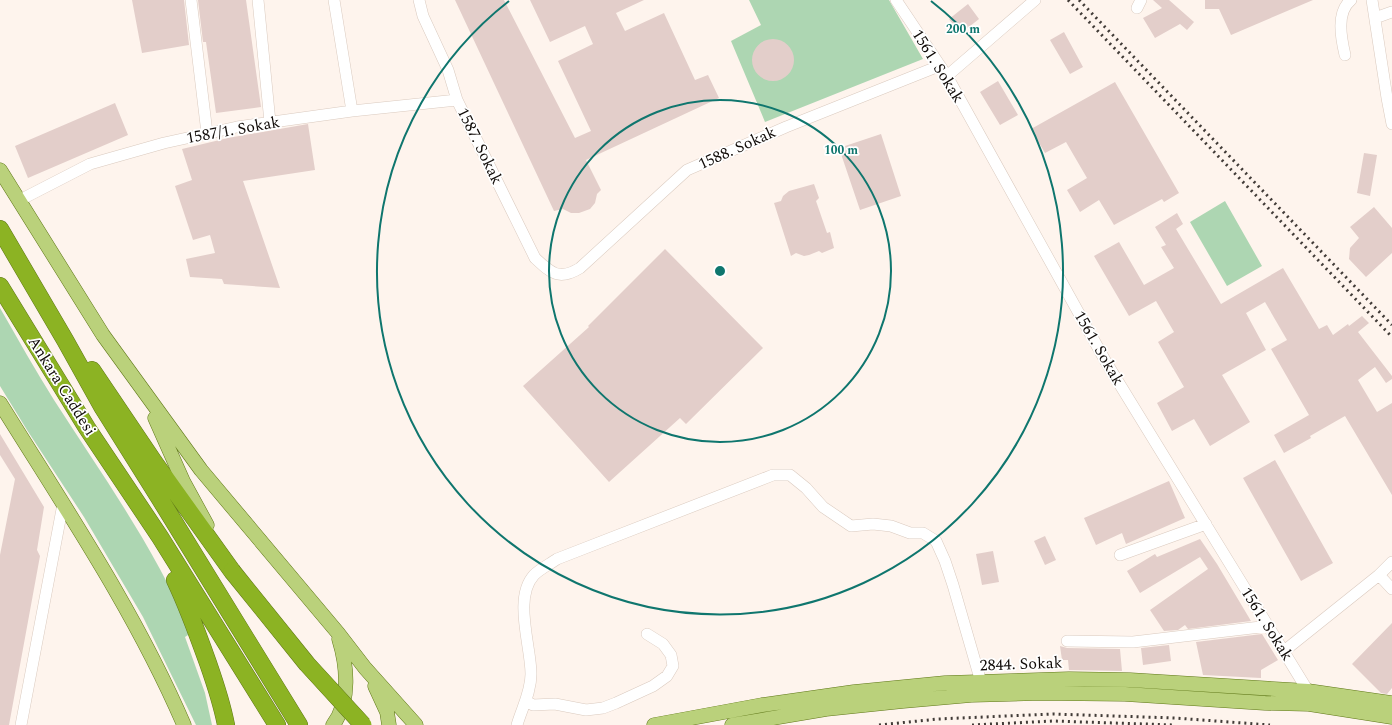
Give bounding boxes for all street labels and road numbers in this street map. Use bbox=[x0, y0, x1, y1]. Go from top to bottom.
street label: 1561. Sokak bbox=[906, 25, 970, 108]
street label: 1587. Sokak bbox=[451, 104, 509, 189]
street label: 1587/1. Sokak bbox=[184, 110, 282, 150]
street label: 1588. Sokak bbox=[694, 120, 780, 176]
street label: 1561. Sokak bbox=[1068, 306, 1130, 390]
street label: Ankara Caddesi bbox=[22, 332, 102, 440]
street label: 1561. Sokak bbox=[1235, 583, 1299, 666]
street label: 2844. Sokak bbox=[979, 651, 1063, 677]

